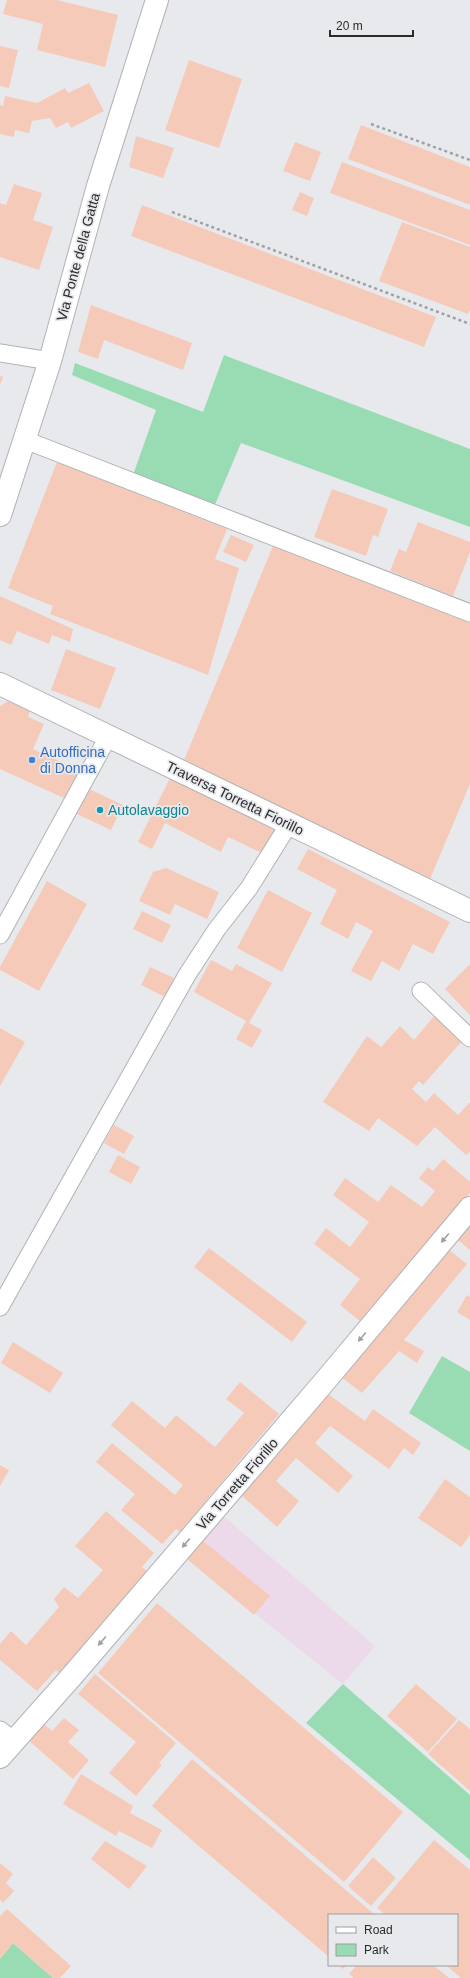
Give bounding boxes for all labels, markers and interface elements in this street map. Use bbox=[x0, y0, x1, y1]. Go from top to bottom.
scale bar bbox=[330, 12, 413, 38]
text: 20 m bbox=[336, 19, 363, 33]
street label: Via Ponte della Gatta bbox=[53, 191, 103, 323]
place label: Autofficina di Donna bbox=[40, 744, 105, 776]
marker: Autofficina di Donna bbox=[27, 755, 37, 765]
street label: Traversa Torretta Fiorillo bbox=[164, 758, 307, 838]
place label: Autolavaggio bbox=[108, 802, 189, 818]
marker: Autolavaggio bbox=[95, 805, 105, 815]
one-way arrow bbox=[441, 1232, 450, 1243]
one-way arrow bbox=[357, 1332, 366, 1343]
street label: Via Torretta Fiorillo bbox=[193, 1435, 281, 1533]
one-way arrow bbox=[182, 1537, 191, 1548]
one-way arrow bbox=[97, 1636, 106, 1647]
legend bbox=[328, 1914, 458, 1966]
text: Road bbox=[364, 1923, 393, 1937]
text: Park bbox=[364, 1943, 390, 1957]

